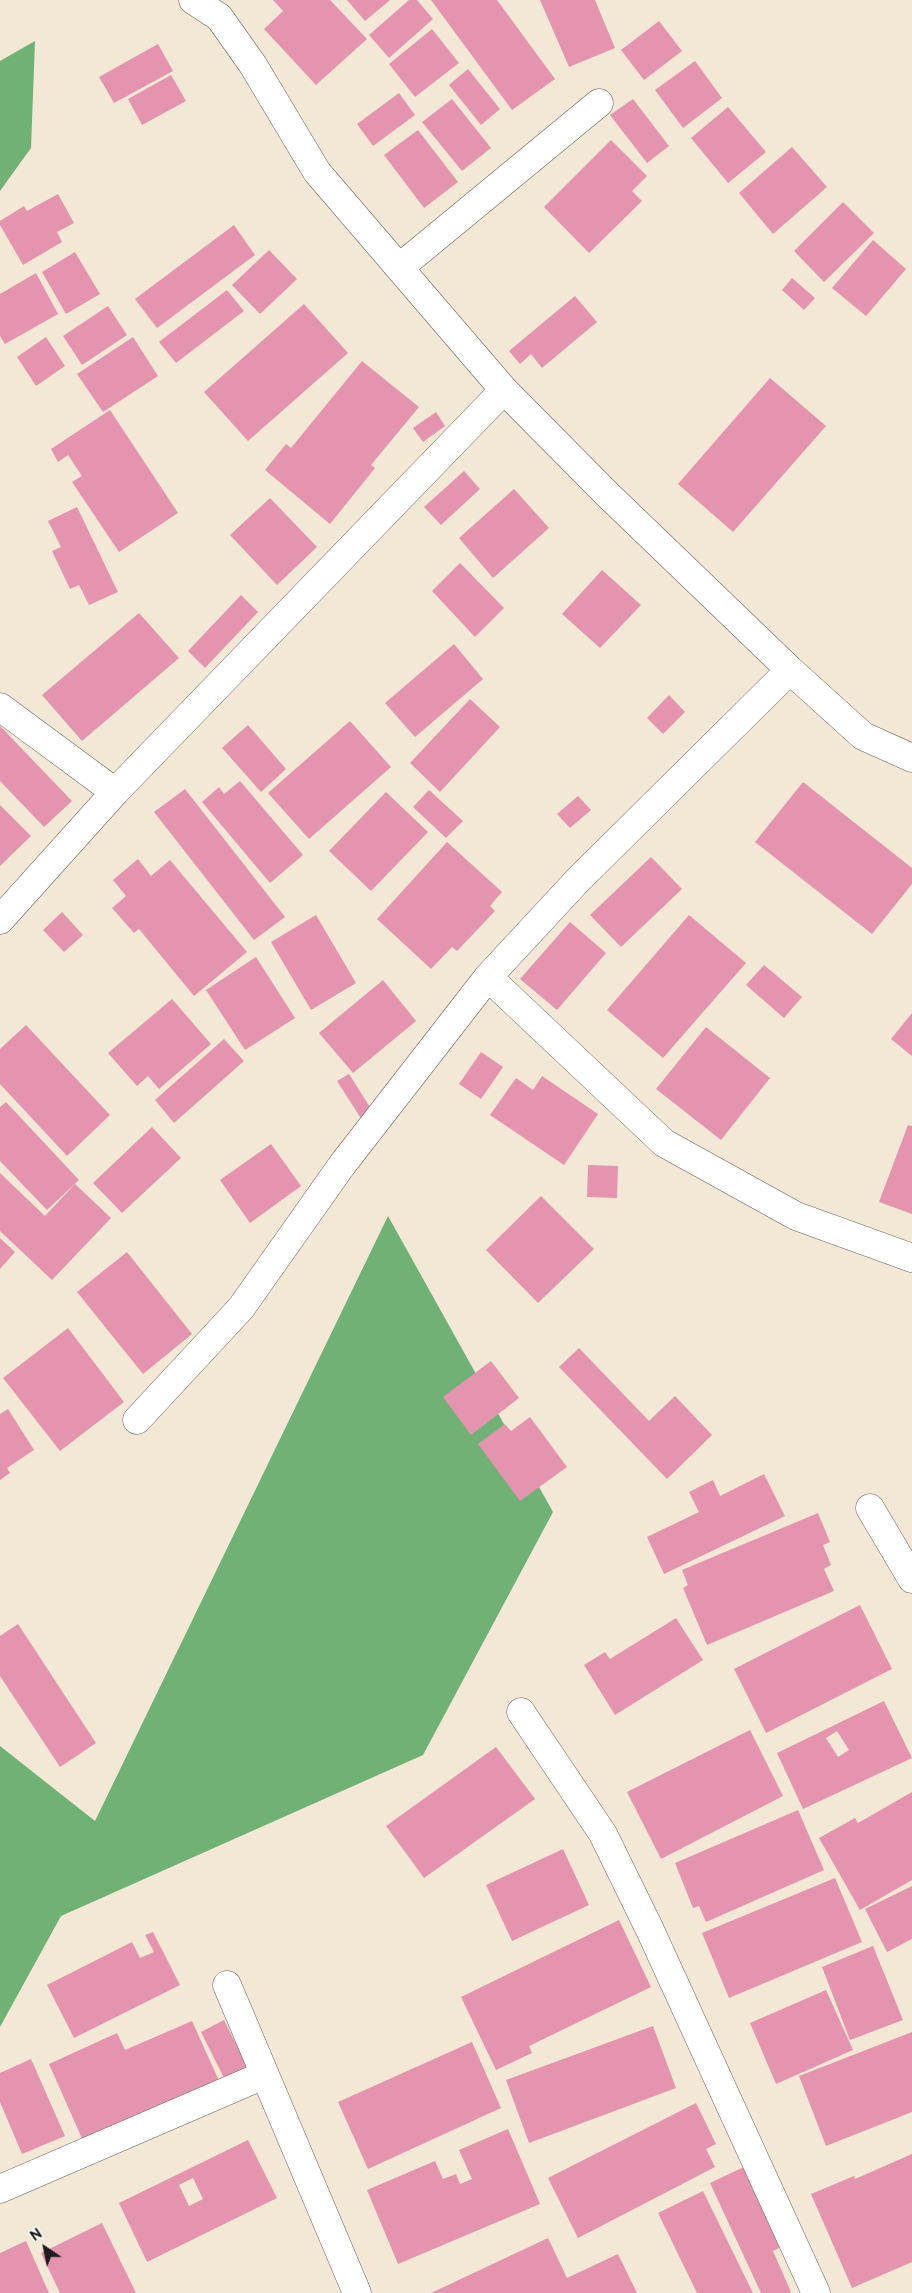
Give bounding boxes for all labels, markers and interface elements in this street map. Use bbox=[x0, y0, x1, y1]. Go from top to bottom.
north arrow bbox=[20, 2223, 70, 2273]
text: N bbox=[27, 2225, 45, 2245]

